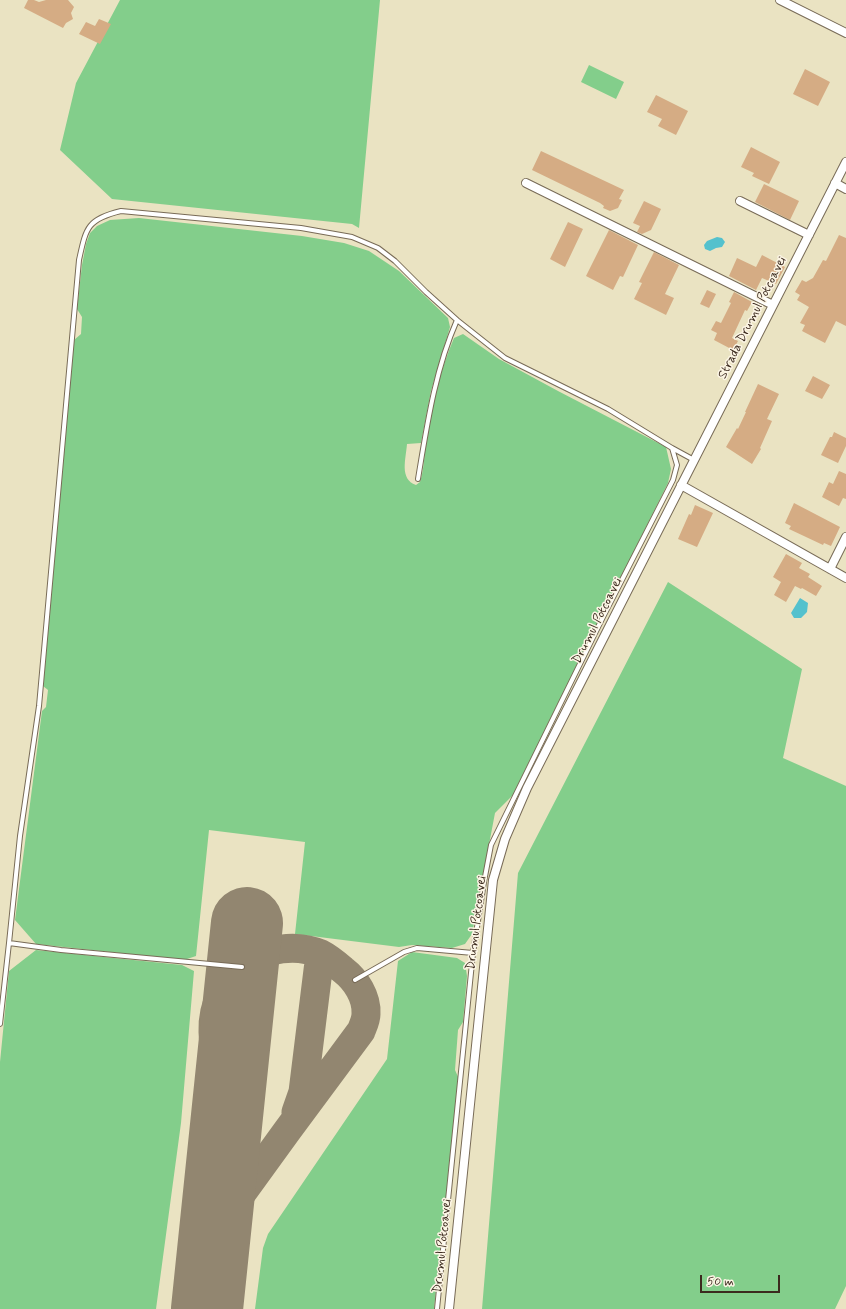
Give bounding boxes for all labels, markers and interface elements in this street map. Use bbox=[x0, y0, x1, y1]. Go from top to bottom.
street label: Strada Drumul Potcoavei bbox=[715, 254, 791, 382]
street label: Drumul Potcoavei bbox=[570, 575, 626, 667]
street label: Drumul Potcoavei bbox=[463, 875, 491, 971]
street label: Drumul Potcoavei bbox=[430, 1198, 456, 1294]
scale bar bbox=[702, 1267, 782, 1293]
text: 50 m bbox=[707, 1274, 734, 1290]

